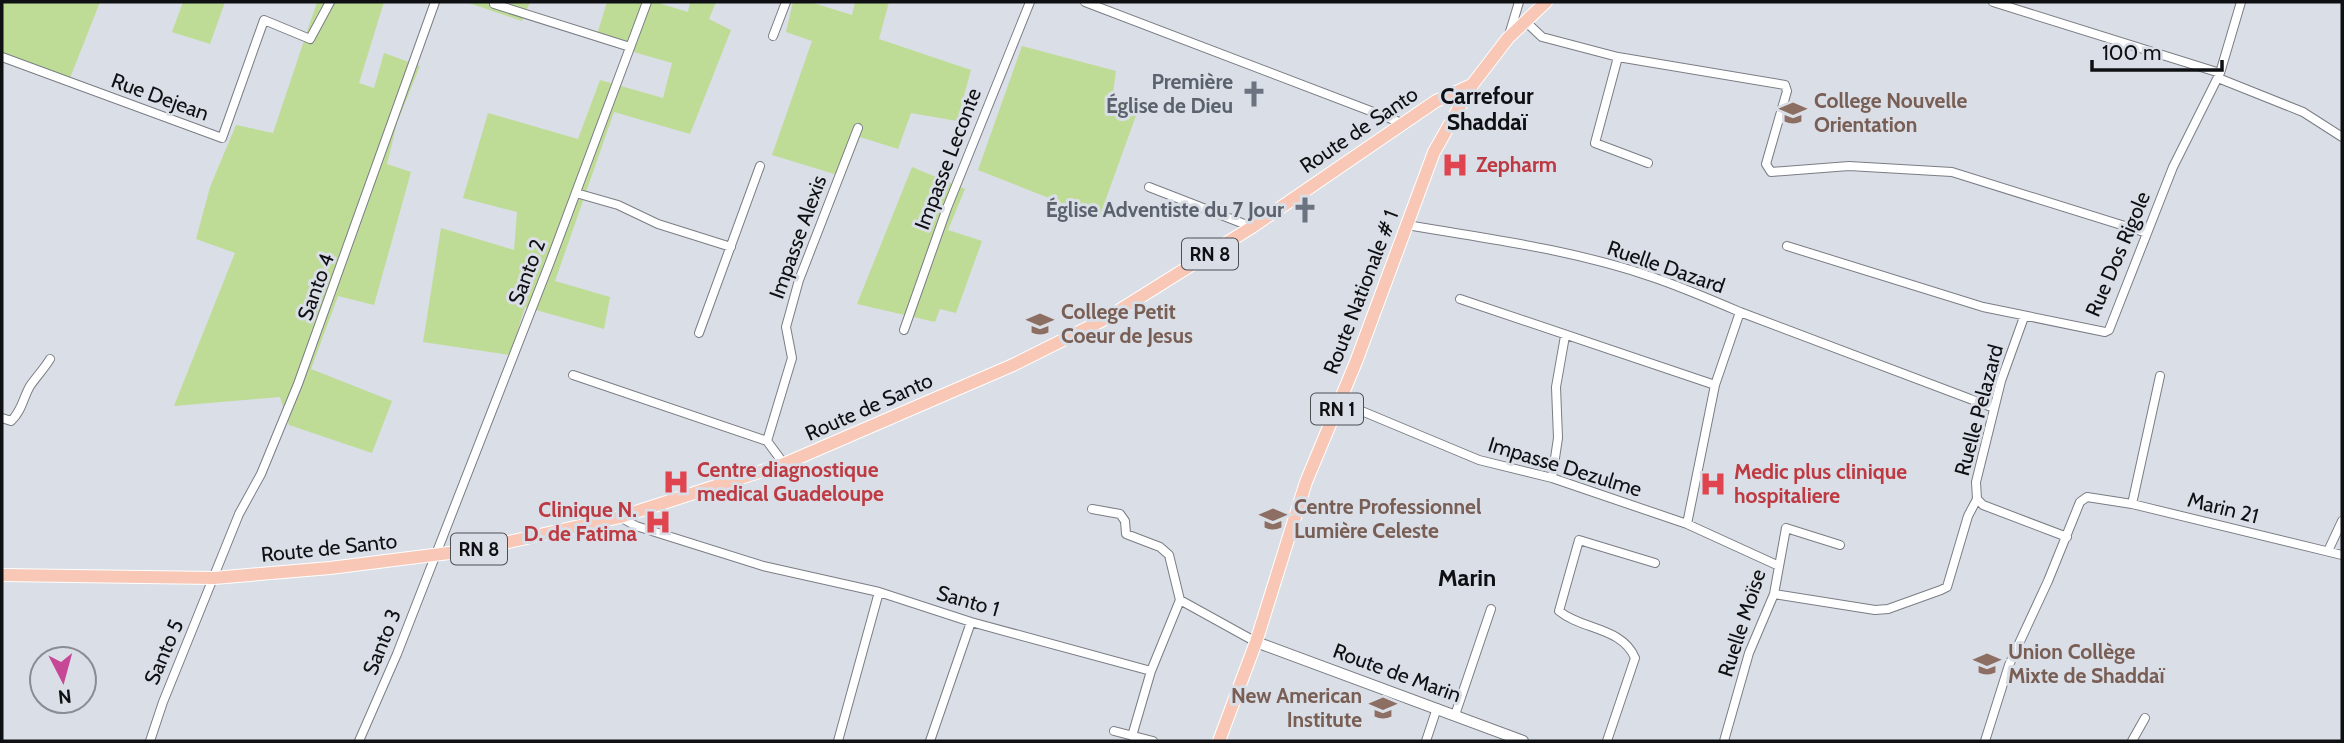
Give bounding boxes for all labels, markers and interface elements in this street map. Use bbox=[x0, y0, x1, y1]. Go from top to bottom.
scale bar bbox=[2092, 28, 2222, 72]
text: 100 m bbox=[2102, 40, 2161, 65]
street label: Rue Dejean bbox=[108, 67, 212, 127]
place label: Première Église de Dieu bbox=[1106, 69, 1233, 118]
church icon: Première Église de Dieu bbox=[1239, 79, 1269, 109]
street label: Route de Santo bbox=[1295, 81, 1422, 178]
district label: Carrefour Shaddaï bbox=[1440, 82, 1534, 136]
street label: Impasse Leconte bbox=[909, 84, 986, 233]
place label: College Nouvelle Orientation bbox=[1814, 88, 1967, 137]
school or university icon: College Nouvelle Orientation bbox=[1778, 98, 1808, 128]
hospital icon: Zepharm bbox=[1440, 150, 1470, 180]
place label: Zepharm bbox=[1476, 152, 1557, 177]
street label: Impasse Alexis bbox=[764, 171, 832, 302]
street label: Rue Dos Rigole bbox=[2080, 187, 2155, 320]
church icon: Église Adventiste du 7 Jour bbox=[1290, 195, 1320, 225]
place label: Église Adventiste du 7 Jour bbox=[1046, 197, 1284, 222]
street label: Route Nationale # 1 bbox=[1318, 206, 1403, 377]
street label: Ruelle Dazard bbox=[1604, 235, 1728, 298]
street label: Santo 2 bbox=[503, 236, 550, 308]
road number: RN 8 bbox=[1182, 238, 1238, 270]
street label: Santo 4 bbox=[292, 250, 339, 324]
place label: College Petit Coeur de Jesus bbox=[1061, 299, 1193, 348]
school or university icon: College Petit Coeur de Jesus bbox=[1025, 309, 1055, 339]
street label: Ruelle Pelazard bbox=[1949, 341, 2008, 478]
street label: Route de Santo bbox=[801, 367, 936, 446]
road number: RN 1 bbox=[1311, 394, 1363, 424]
street label: Impasse Dezulme bbox=[1485, 431, 1645, 502]
place label: Centre diagnostique medical Guadeloupe bbox=[697, 457, 884, 506]
place label: Medic plus clinique hospitaliere bbox=[1734, 459, 1907, 508]
hospital icon: Centre diagnostique medical Guadeloupe bbox=[661, 467, 691, 497]
hospital icon: Medic plus clinique hospitaliere bbox=[1698, 469, 1728, 499]
street label: Marin 21 bbox=[2185, 487, 2261, 528]
place label: Centre Professionnel Lumière Celeste bbox=[1294, 494, 1482, 543]
place label: Clinique N. D. de Fatima bbox=[523, 497, 638, 546]
school or university icon: Centre Professionnel Lumière Celeste bbox=[1258, 504, 1288, 534]
hospital icon: Clinique N. D. de Fatima bbox=[643, 507, 673, 537]
street label: Route de Santo bbox=[260, 528, 398, 567]
road number: RN 8 bbox=[451, 534, 507, 564]
district label: Marin bbox=[1438, 563, 1496, 592]
street label: Ruelle Moïse bbox=[1712, 566, 1771, 680]
street label: Santo 1 bbox=[934, 580, 1002, 621]
street label: Santo 3 bbox=[357, 605, 406, 678]
street label: Santo 5 bbox=[139, 615, 188, 688]
street label: Route de Marin bbox=[1330, 638, 1465, 707]
place label: Union Collège Mixte de Shaddaï bbox=[2008, 639, 2165, 688]
north arrow bbox=[28, 645, 98, 715]
school or university icon: Union Collège Mixte de Shaddaï bbox=[1972, 649, 2002, 679]
place label: New American Institute bbox=[1231, 683, 1362, 732]
text: N bbox=[57, 684, 73, 709]
school or university icon: New American Institute bbox=[1368, 693, 1398, 723]

